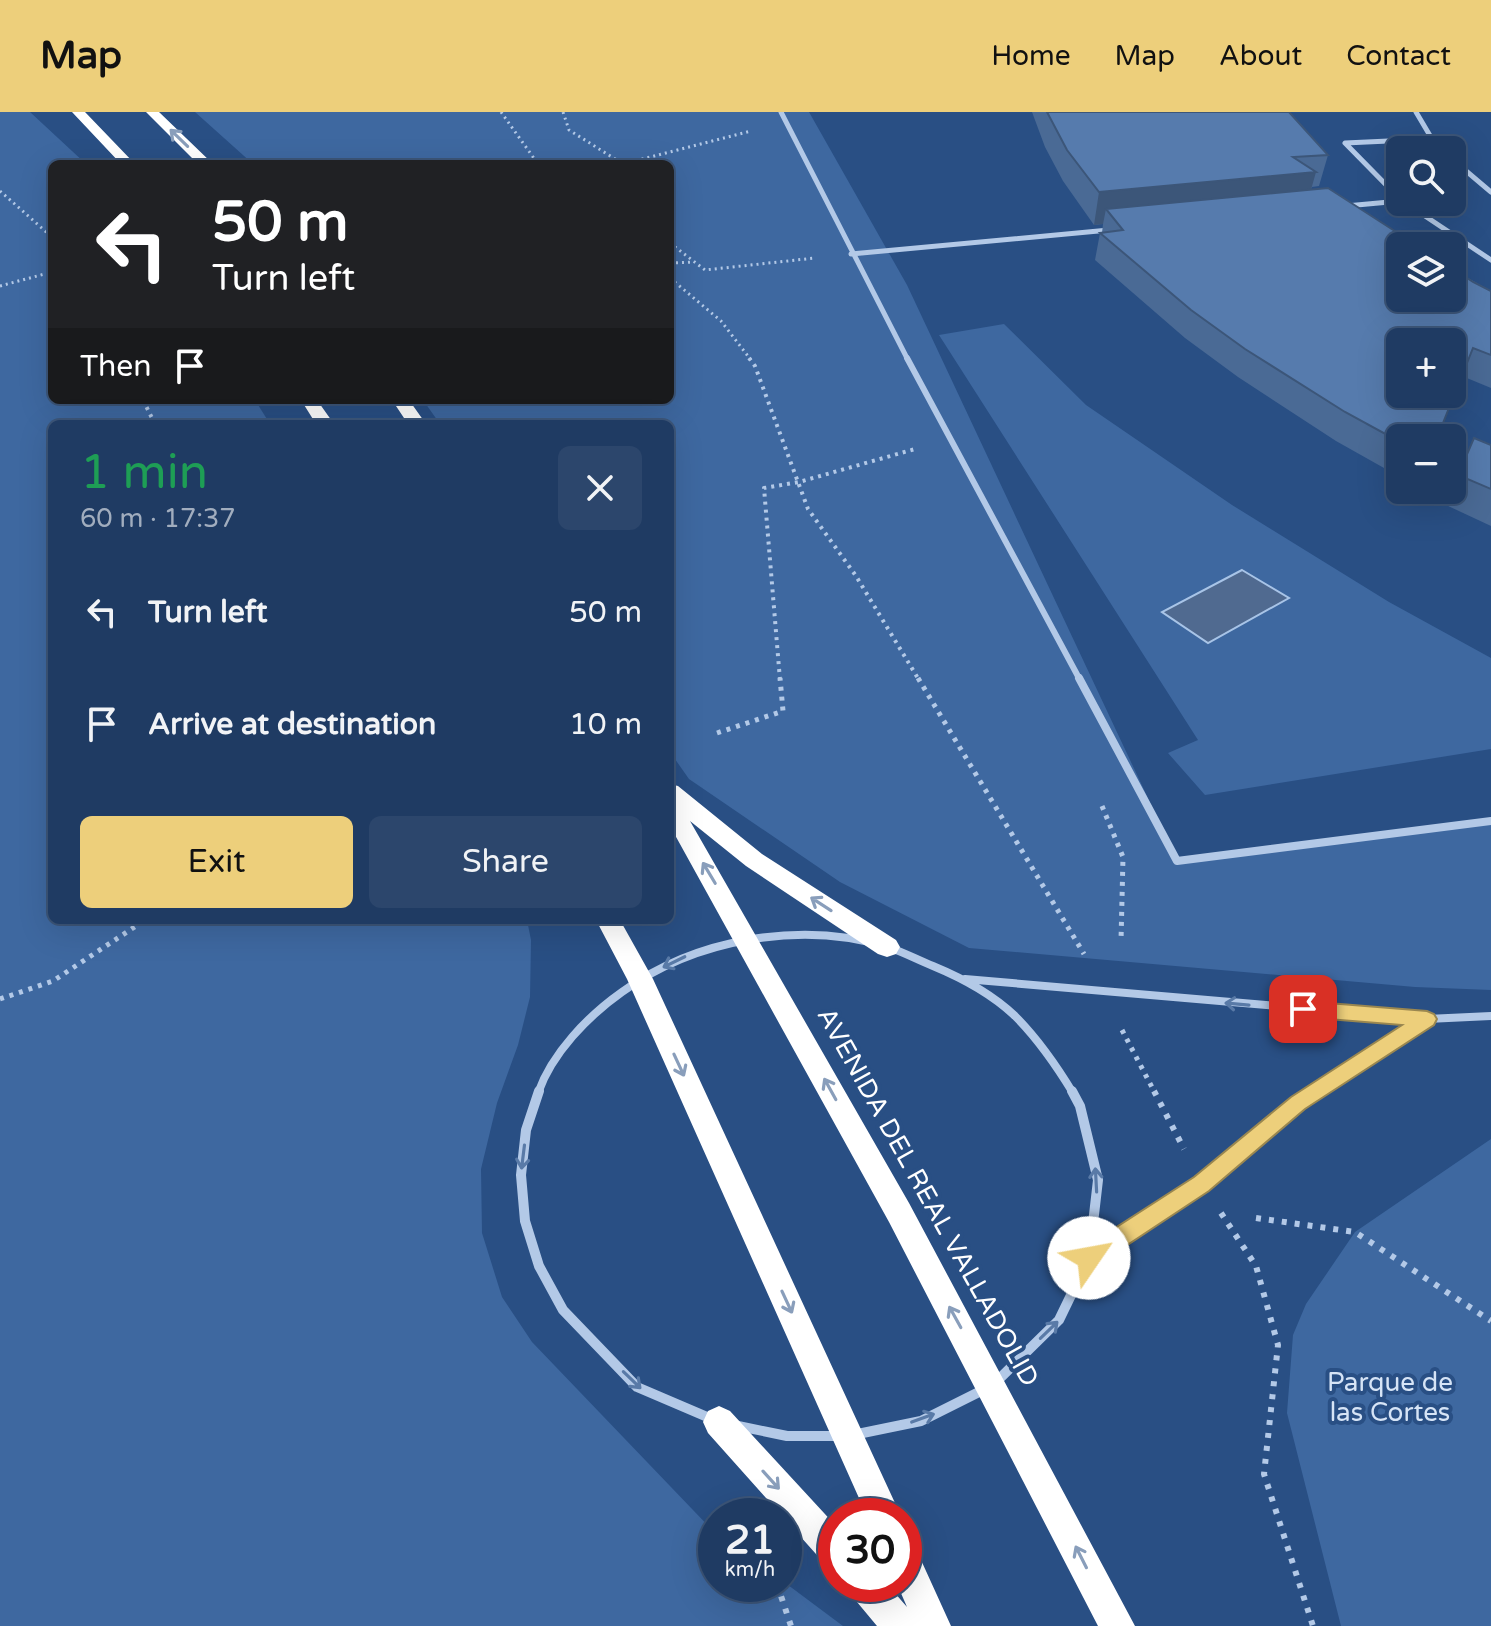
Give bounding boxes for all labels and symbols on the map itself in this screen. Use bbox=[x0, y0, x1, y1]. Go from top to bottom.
one-way arrow bbox=[170, 129, 189, 148]
one-way arrow bbox=[701, 862, 717, 885]
one-way arrow bbox=[810, 896, 833, 912]
one-way arrow bbox=[663, 955, 687, 970]
pin bbox=[1269, 975, 1337, 1043]
one-way arrow bbox=[1224, 996, 1251, 1011]
street label: AVENIDA DEL REAL VALLADOLID bbox=[811, 1002, 1045, 1392]
one-way arrow bbox=[672, 1053, 687, 1077]
one-way arrow bbox=[822, 1077, 838, 1101]
one-way arrow bbox=[515, 1144, 530, 1170]
one-way arrow bbox=[1088, 1168, 1103, 1194]
position arrow bbox=[1047, 1216, 1131, 1300]
one-way arrow bbox=[780, 1289, 795, 1314]
one-way arrow bbox=[947, 1305, 963, 1329]
one-way arrow bbox=[1039, 1321, 1059, 1340]
park label: Parque de las Cortes bbox=[1327, 1367, 1453, 1428]
one-way arrow bbox=[622, 1370, 641, 1389]
one-way arrow bbox=[910, 1410, 935, 1424]
one-way arrow bbox=[762, 1470, 781, 1490]
speed limit sign: 30 bbox=[818, 1498, 922, 1602]
one-way arrow bbox=[1073, 1545, 1089, 1569]

